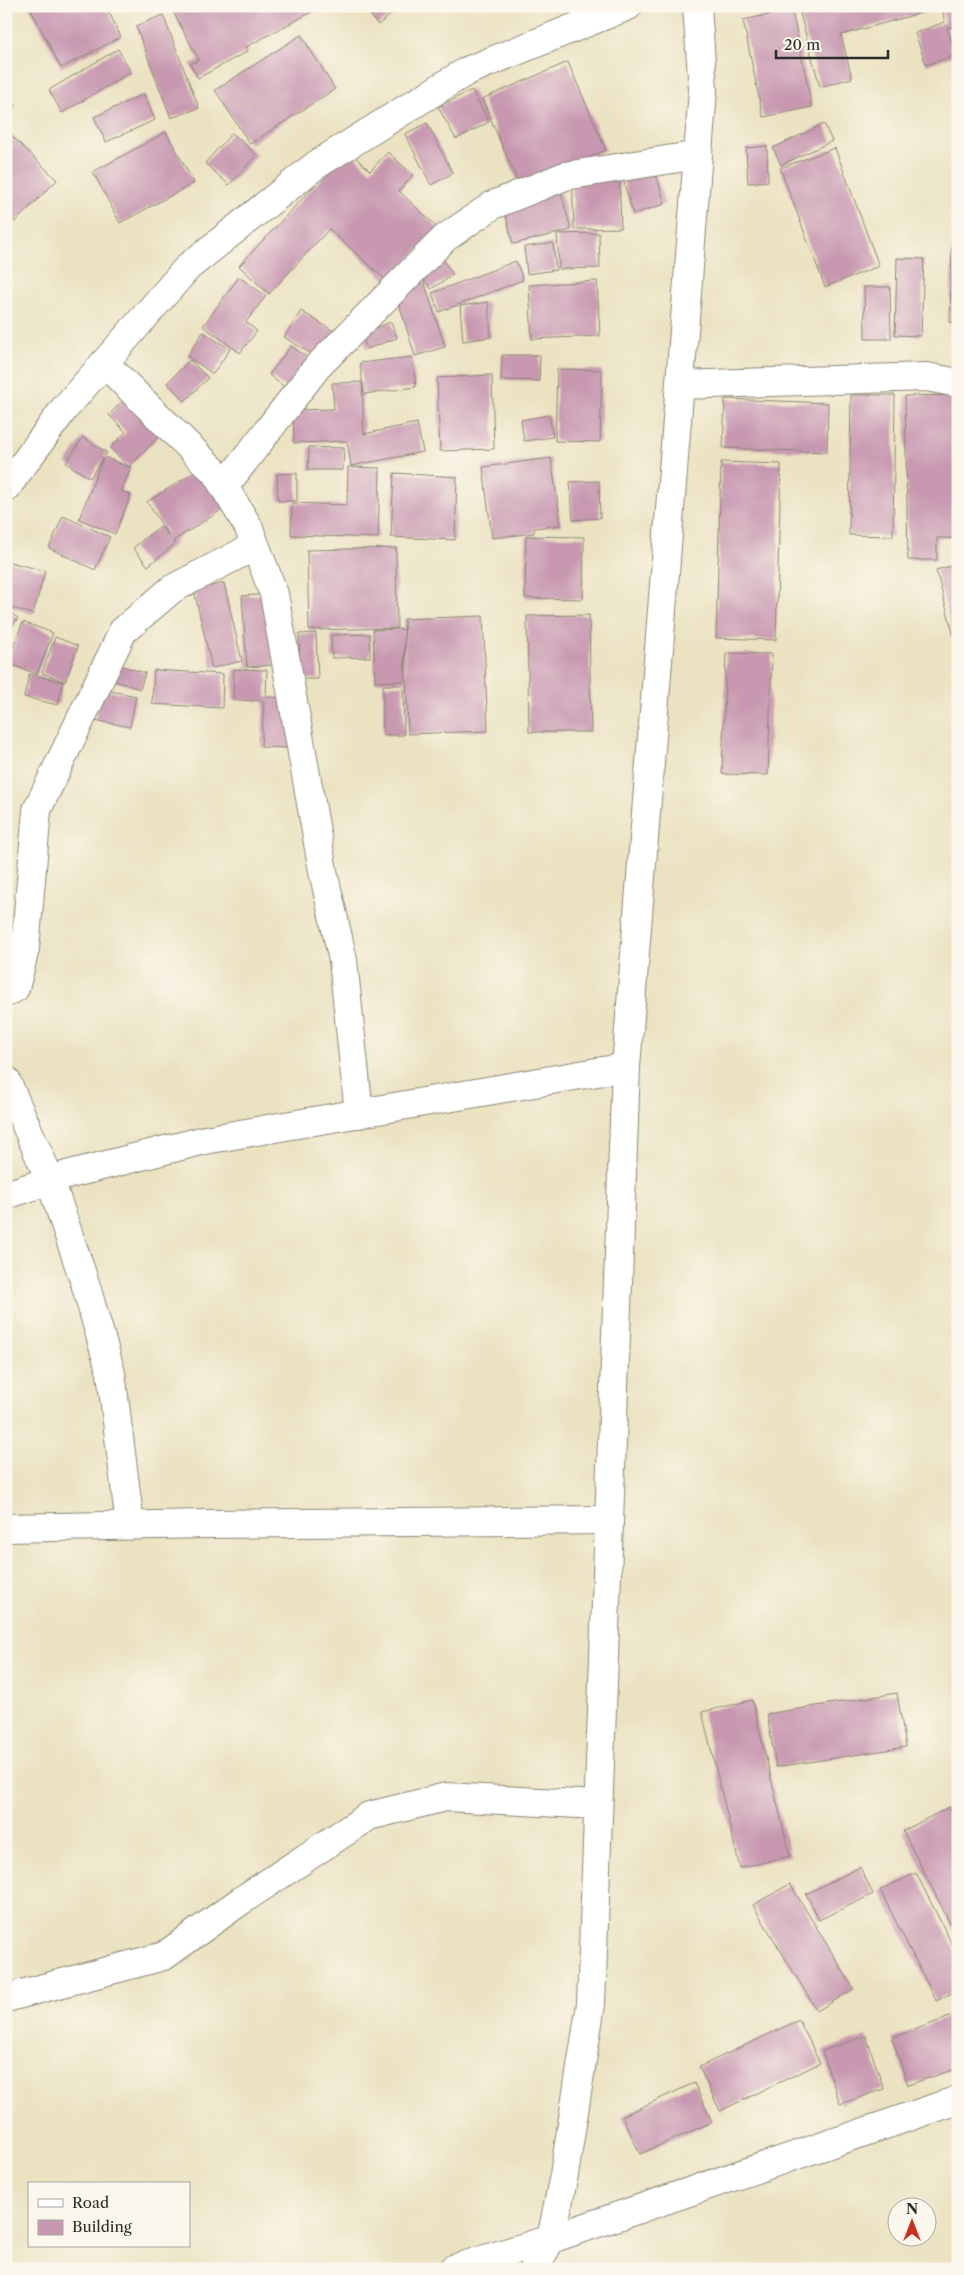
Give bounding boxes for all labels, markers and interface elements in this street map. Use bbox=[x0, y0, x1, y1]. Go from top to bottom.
scale bar bbox=[776, 28, 889, 60]
text: 20 m bbox=[784, 35, 820, 54]
legend bbox=[28, 2182, 190, 2248]
text: Road bbox=[72, 2193, 109, 2212]
north arrow bbox=[886, 2198, 936, 2248]
text: N bbox=[906, 2200, 918, 2218]
text: Building bbox=[72, 2217, 132, 2236]

